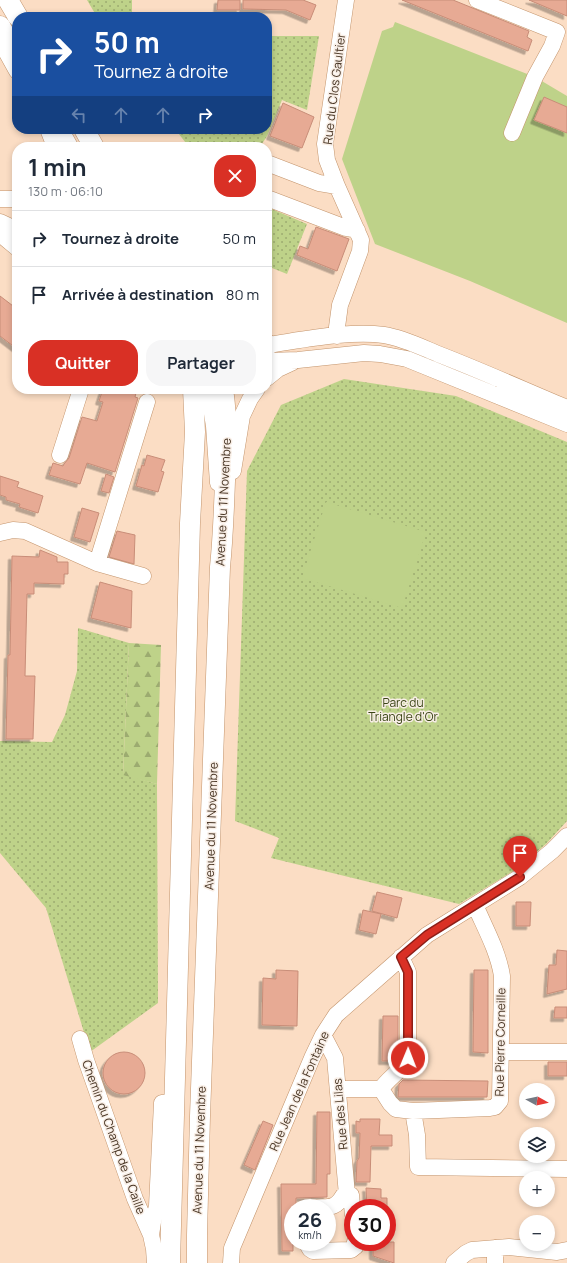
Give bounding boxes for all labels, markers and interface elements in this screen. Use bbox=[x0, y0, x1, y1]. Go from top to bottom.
text: 50 m bbox=[94, 23, 160, 61]
icon: right bbox=[28, 28, 80, 80]
street label: Rue du Clos Gaultier bbox=[319, 32, 349, 146]
text: Tournez à droite bbox=[94, 59, 228, 83]
icon: left bbox=[68, 104, 90, 126]
icon: ahead bbox=[110, 104, 132, 126]
icon: ahead bbox=[152, 104, 174, 126]
icon: right bbox=[194, 104, 216, 126]
text: 1 min bbox=[28, 150, 87, 183]
button: close bbox=[214, 155, 256, 197]
text: 130 m · 06:10 bbox=[28, 182, 103, 200]
icon: right bbox=[28, 228, 50, 250]
text: Tournez à droite bbox=[62, 228, 179, 249]
text: 50 m bbox=[222, 228, 256, 249]
icon: arrive bbox=[28, 284, 50, 306]
text: Arrivée à destination bbox=[62, 284, 214, 305]
text: 80 m bbox=[226, 284, 259, 305]
button: Quitter bbox=[28, 340, 138, 386]
button: Partager bbox=[146, 340, 256, 386]
street label: Avenue du 11 Novembre bbox=[211, 438, 235, 566]
park label: Parc du Triangle d'Or bbox=[368, 694, 438, 725]
street label: Avenue du 11 Novembre bbox=[200, 762, 222, 890]
pin bbox=[503, 836, 537, 877]
icon: arrive bbox=[509, 842, 531, 864]
street label: Rue Pierre Corneille bbox=[491, 988, 509, 1096]
street label: Rue Jean de la Fontaine bbox=[265, 1028, 333, 1154]
position arrow bbox=[387, 1037, 429, 1079]
street label: Chemin du Champ de la Caille bbox=[78, 1058, 150, 1216]
street label: Rue des Lilas bbox=[328, 1078, 352, 1150]
north arrow bbox=[519, 1083, 555, 1119]
map controls bbox=[519, 1083, 555, 1251]
street label: Avenue du 11 Novembre bbox=[188, 1086, 210, 1214]
button: layers bbox=[519, 1127, 555, 1163]
button: + bbox=[519, 1171, 555, 1207]
speed limit sign: 30 bbox=[344, 1199, 396, 1251]
text: 26 bbox=[298, 1206, 322, 1233]
button: − bbox=[519, 1215, 555, 1251]
text: km/h bbox=[298, 1228, 322, 1242]

